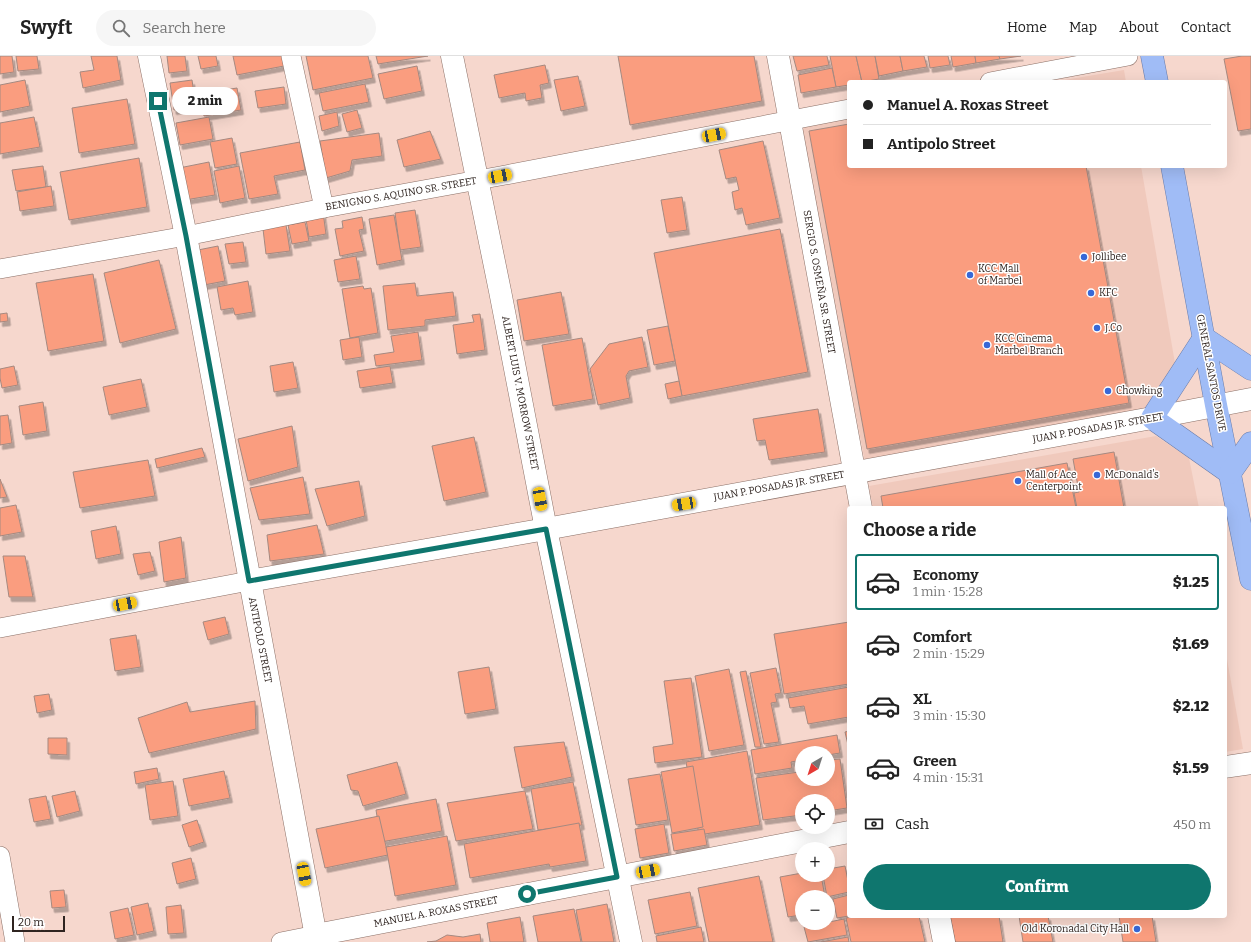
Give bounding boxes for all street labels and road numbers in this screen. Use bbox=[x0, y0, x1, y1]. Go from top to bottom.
street label: BENIGNO S. AQUINO SR. STREET bbox=[324, 175, 478, 213]
street label: SERGIO S. OSMEÑA SR. STREET bbox=[800, 209, 839, 355]
street label: GENERAL SANTOS DRIVE bbox=[1194, 313, 1228, 433]
street label: ALBERT LUIS V. MORROW STREET bbox=[499, 315, 541, 471]
street label: JUAN P. POSADAS JR. STREET bbox=[1031, 411, 1165, 446]
street label: JUAN P. POSADAS JR. STREET bbox=[712, 469, 846, 504]
street label: ANTIPOLO STREET bbox=[246, 596, 274, 684]
street label: MANUEL A. ROXAS STREET bbox=[373, 894, 499, 930]

